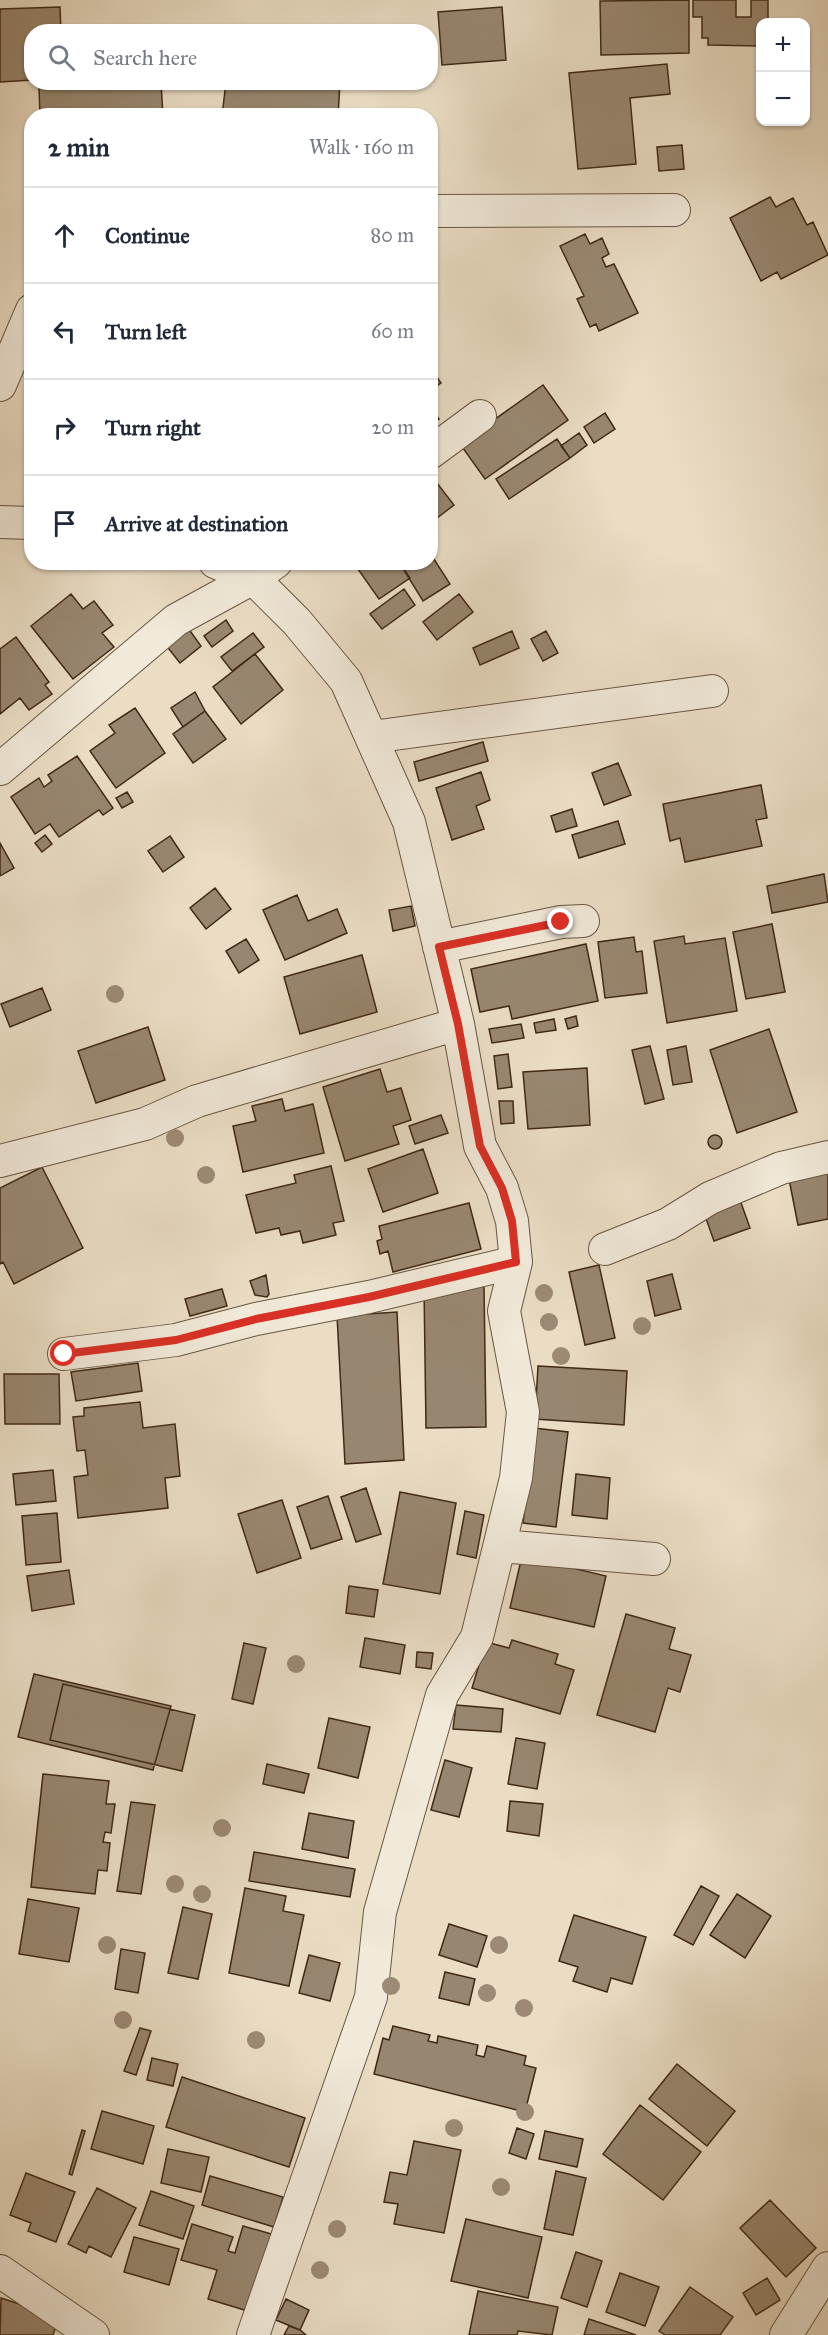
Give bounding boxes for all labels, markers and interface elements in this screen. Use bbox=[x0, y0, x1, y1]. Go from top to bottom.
map controls bbox=[756, 18, 810, 126]
button: + bbox=[756, 18, 810, 72]
search box bbox=[24, 24, 438, 90]
icon: search bbox=[45, 41, 78, 74]
text: Search here bbox=[93, 44, 197, 71]
button: − bbox=[756, 72, 810, 126]
text: 2 min bbox=[48, 131, 109, 163]
text: Walk · 160 m bbox=[309, 135, 414, 159]
icon: ahead bbox=[48, 219, 81, 252]
text: Continue bbox=[105, 222, 190, 249]
text: 80 m bbox=[371, 223, 414, 247]
icon: left bbox=[48, 315, 81, 348]
text: Turn left bbox=[105, 318, 187, 345]
text: 60 m bbox=[371, 319, 414, 343]
icon: right bbox=[48, 411, 81, 444]
text: Turn right bbox=[105, 414, 201, 441]
text: 20 m bbox=[371, 415, 414, 439]
icon: arrive bbox=[48, 507, 81, 540]
text: Arrive at destination bbox=[105, 510, 288, 537]
route end bbox=[547, 908, 573, 934]
route start bbox=[50, 1340, 76, 1366]

